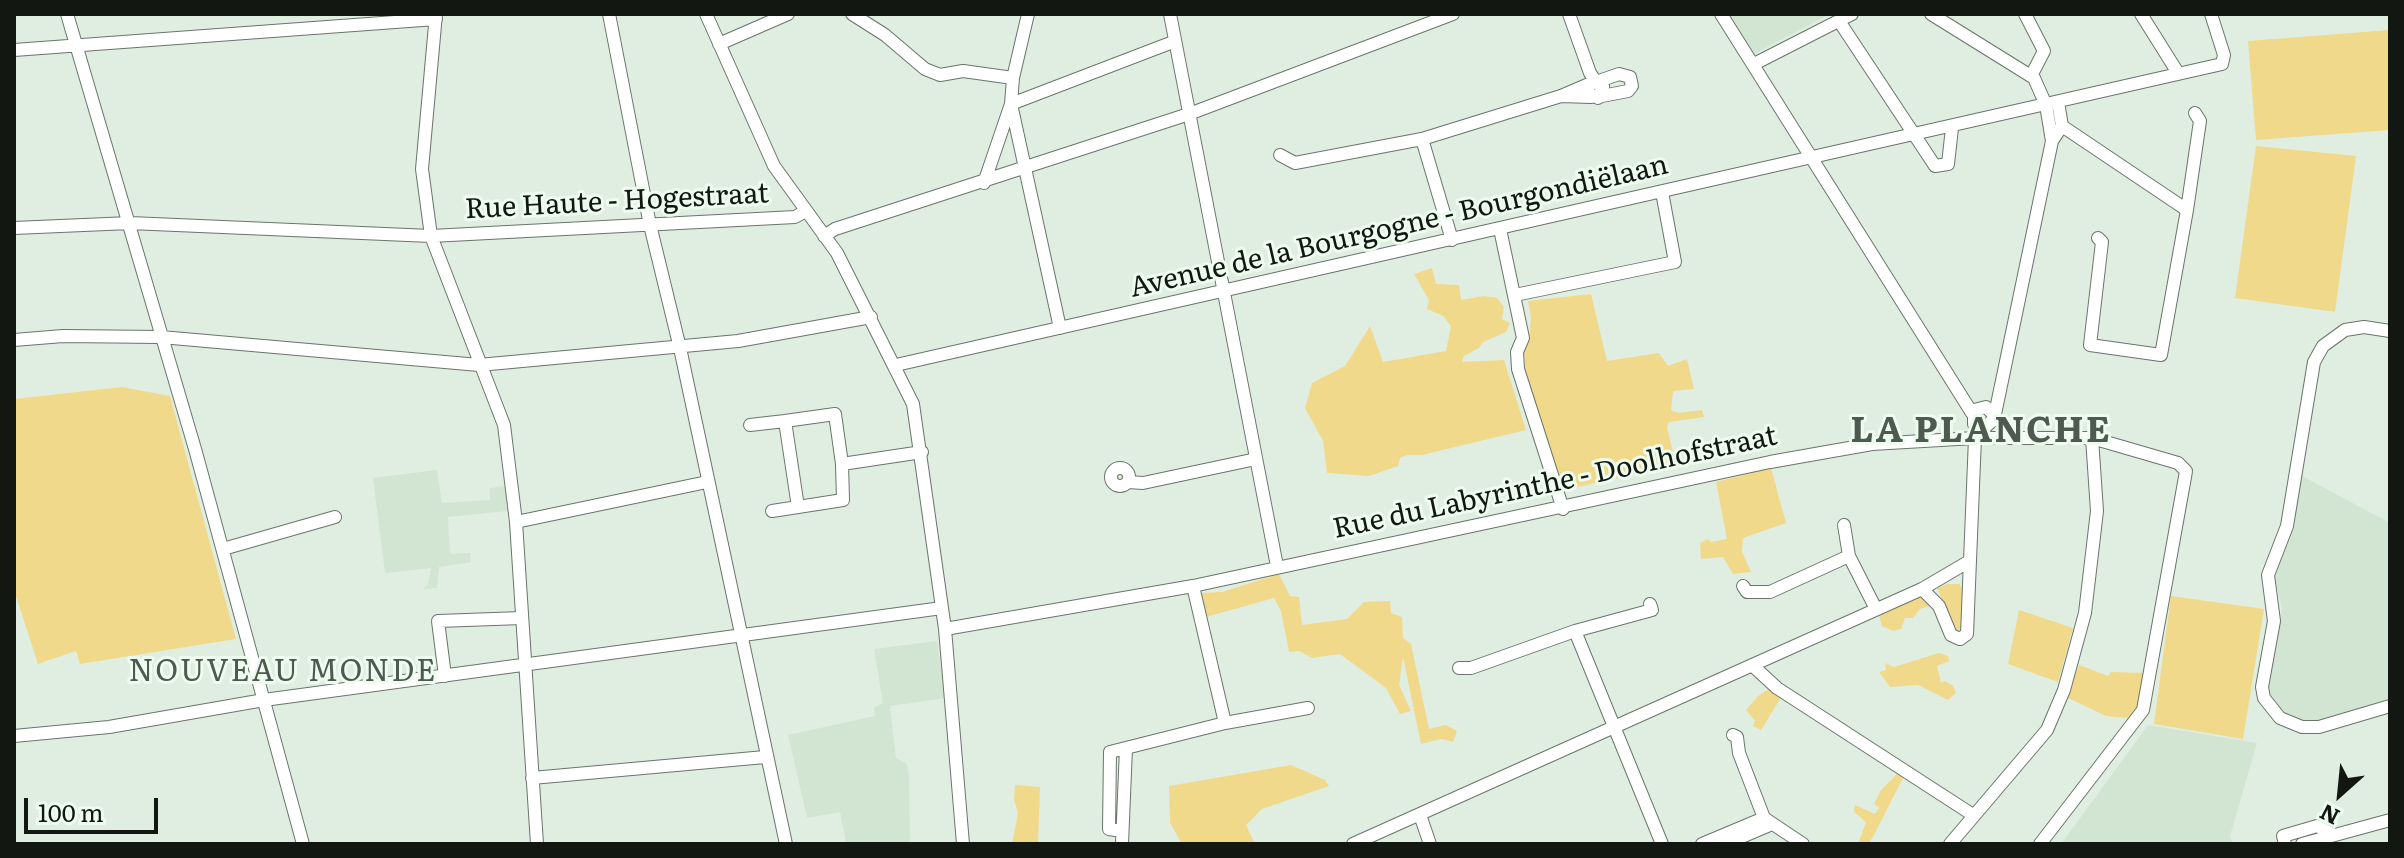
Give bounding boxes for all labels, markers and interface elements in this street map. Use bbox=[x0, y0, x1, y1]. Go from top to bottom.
street label: Avenue de la Bourgogne - Bourgondiëlaan bbox=[1127, 149, 1671, 305]
street label: Rue Haute - Hogestraat bbox=[464, 177, 770, 227]
district label: LA PLANCHE bbox=[1850, 409, 2112, 453]
street label: Rue du Labyrinthe - Doolhofstraat bbox=[1330, 419, 1780, 547]
district label: NOUVEAU MONDE bbox=[129, 654, 437, 690]
north arrow bbox=[2300, 754, 2380, 834]
scale bar bbox=[28, 782, 162, 832]
text: 100 m bbox=[38, 794, 104, 829]
text: N bbox=[2313, 797, 2345, 835]

